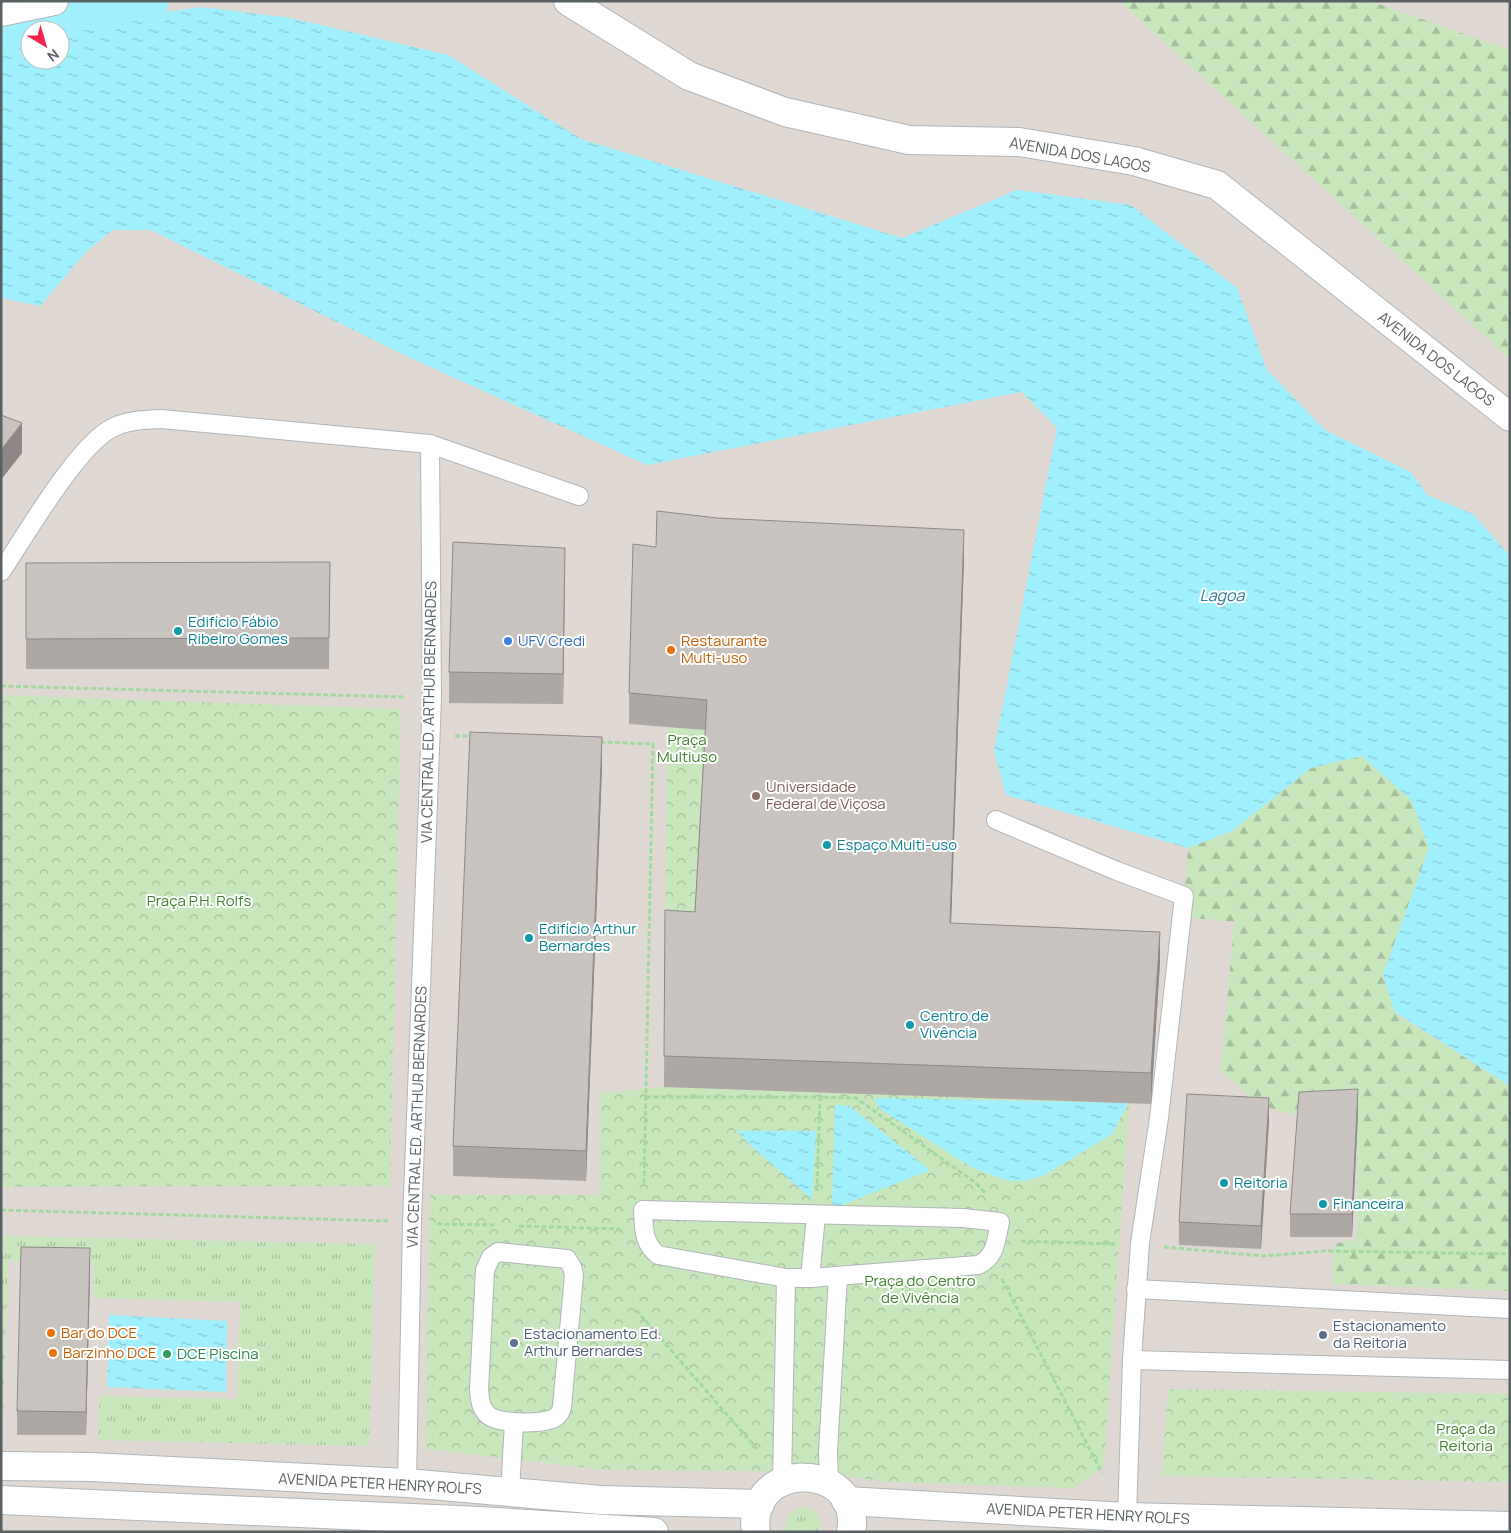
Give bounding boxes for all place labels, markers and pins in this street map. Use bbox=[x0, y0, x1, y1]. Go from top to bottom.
place label: Edifício Fábio Ribeiro Gomes bbox=[188, 611, 288, 649]
marker: Edifício Fábio Ribeiro Gomes bbox=[172, 625, 184, 637]
place label: UFV Credi bbox=[518, 630, 585, 651]
place label: Restaurante Multi-uso bbox=[681, 630, 767, 668]
marker: UFV Credi bbox=[502, 635, 514, 647]
marker: Restaurante Multi-uso bbox=[665, 644, 677, 656]
place label: Universidade Federal de Viçosa bbox=[766, 776, 886, 814]
marker: Universidade Federal de Viçosa bbox=[750, 790, 762, 802]
place label: Espaço Multi-uso bbox=[837, 834, 957, 855]
marker: Espaço Multi-uso bbox=[821, 839, 833, 851]
place label: Edifício Arthur Bernardes bbox=[539, 918, 637, 956]
marker: Edifício Arthur Bernardes bbox=[523, 932, 535, 944]
place label: Centro de Vivência bbox=[920, 1005, 989, 1043]
marker: Centro de Vivência bbox=[904, 1019, 916, 1031]
place label: Reitoria bbox=[1234, 1172, 1288, 1193]
marker: Reitoria bbox=[1218, 1177, 1230, 1189]
place label: Financeira bbox=[1333, 1193, 1404, 1214]
marker: Financeira bbox=[1317, 1198, 1329, 1210]
place label: Estacionamento da Reitoria bbox=[1333, 1315, 1446, 1353]
place label: Bar do DCE bbox=[61, 1322, 137, 1343]
place label: Estacionamento Ed. Arthur Bernardes bbox=[524, 1323, 661, 1361]
marker: Bar do DCE bbox=[45, 1327, 57, 1339]
marker: Estacionamento da Reitoria bbox=[1317, 1329, 1329, 1341]
marker: Estacionamento Ed. Arthur Bernardes bbox=[508, 1337, 520, 1349]
place label: Barzinho DCE bbox=[63, 1342, 156, 1363]
place label: DCE Piscina bbox=[177, 1343, 259, 1364]
marker: Barzinho DCE bbox=[47, 1347, 59, 1359]
marker: DCE Piscina bbox=[161, 1348, 173, 1360]

